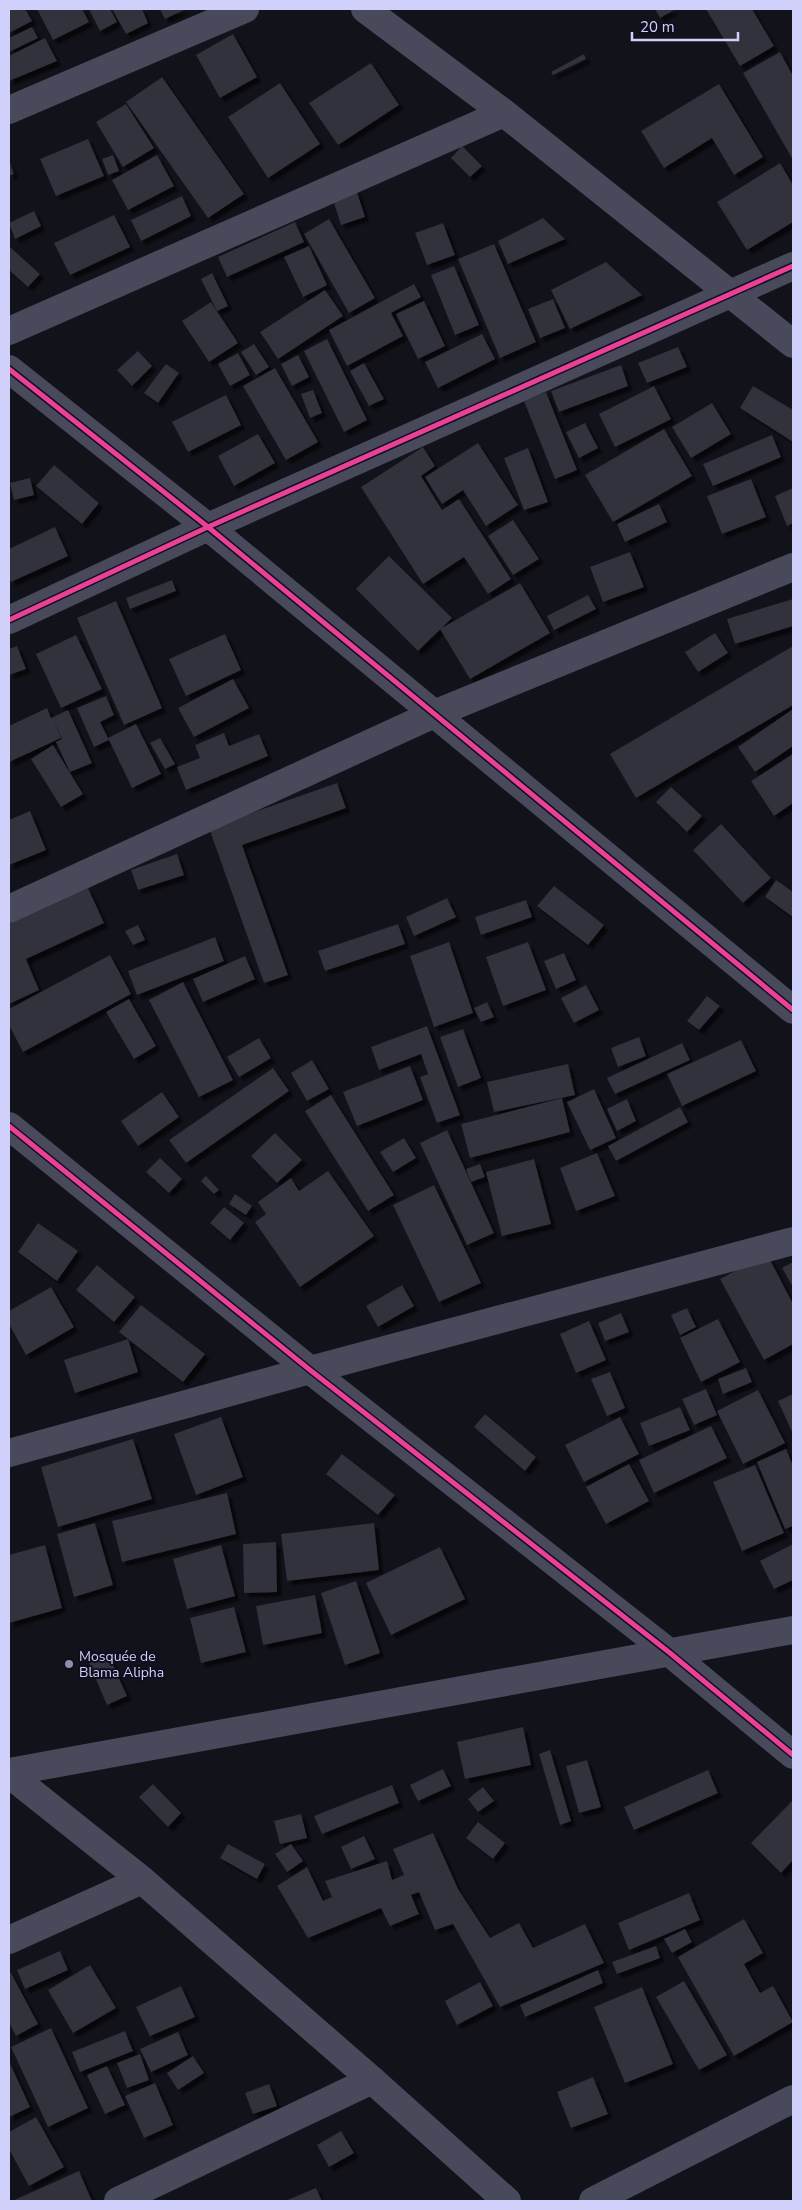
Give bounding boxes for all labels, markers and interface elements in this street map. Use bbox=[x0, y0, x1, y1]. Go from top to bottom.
scale bar bbox=[632, 10, 738, 42]
text: 20 m bbox=[640, 17, 675, 37]
place label: Mosquée de Blama Alipha bbox=[79, 1647, 164, 1682]
marker: Mosquée de Blama Alipha bbox=[63, 1658, 75, 1670]

